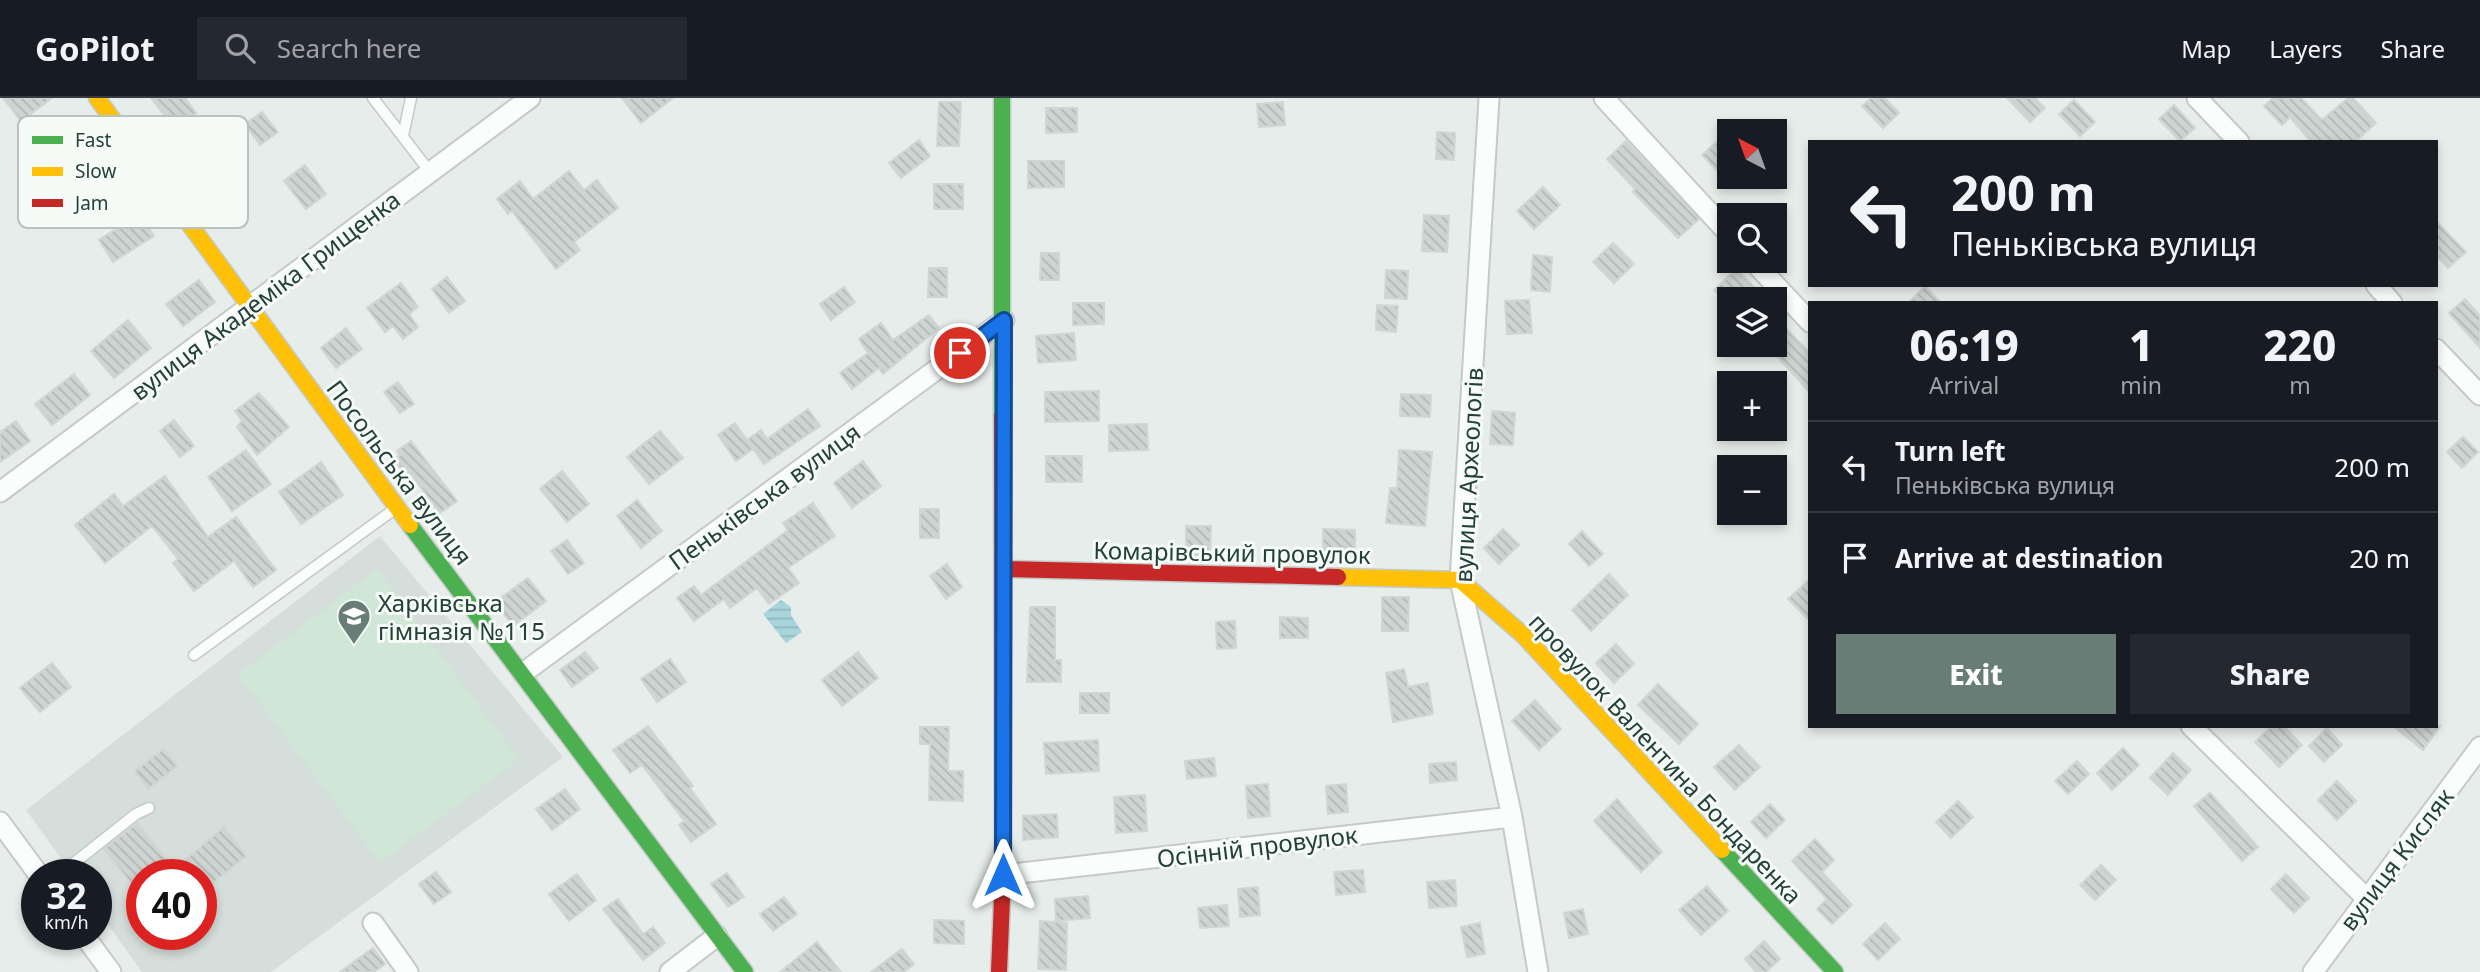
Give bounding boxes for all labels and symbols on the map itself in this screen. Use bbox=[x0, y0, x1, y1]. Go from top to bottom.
legend bbox=[18, 116, 248, 228]
north arrow bbox=[1717, 119, 1787, 189]
text: Fast bbox=[75, 127, 112, 153]
text: Slow bbox=[75, 158, 116, 184]
street label: вулиця Академіка Грищенка bbox=[124, 183, 406, 407]
text: Jam bbox=[73, 190, 109, 216]
pin bbox=[930, 323, 990, 383]
street label: вулиця Археологів bbox=[1446, 367, 1490, 583]
street label: Посольська вулиця bbox=[320, 373, 480, 571]
street label: Пеньківська вулиця bbox=[661, 415, 867, 577]
street label: Комарівський провулок bbox=[1093, 533, 1371, 571]
place label: Харківська гімназія №115 bbox=[378, 586, 545, 647]
school or university icon: Харківська гімназія №115 bbox=[335, 597, 373, 646]
street label: провулок Валентина Бондаренка bbox=[1522, 606, 1810, 910]
street label: вулиця Кисляк bbox=[2332, 781, 2461, 937]
street label: Осінній провулок bbox=[1155, 817, 1359, 875]
position arrow bbox=[966, 838, 1040, 912]
speed limit sign: 40 bbox=[126, 859, 217, 950]

